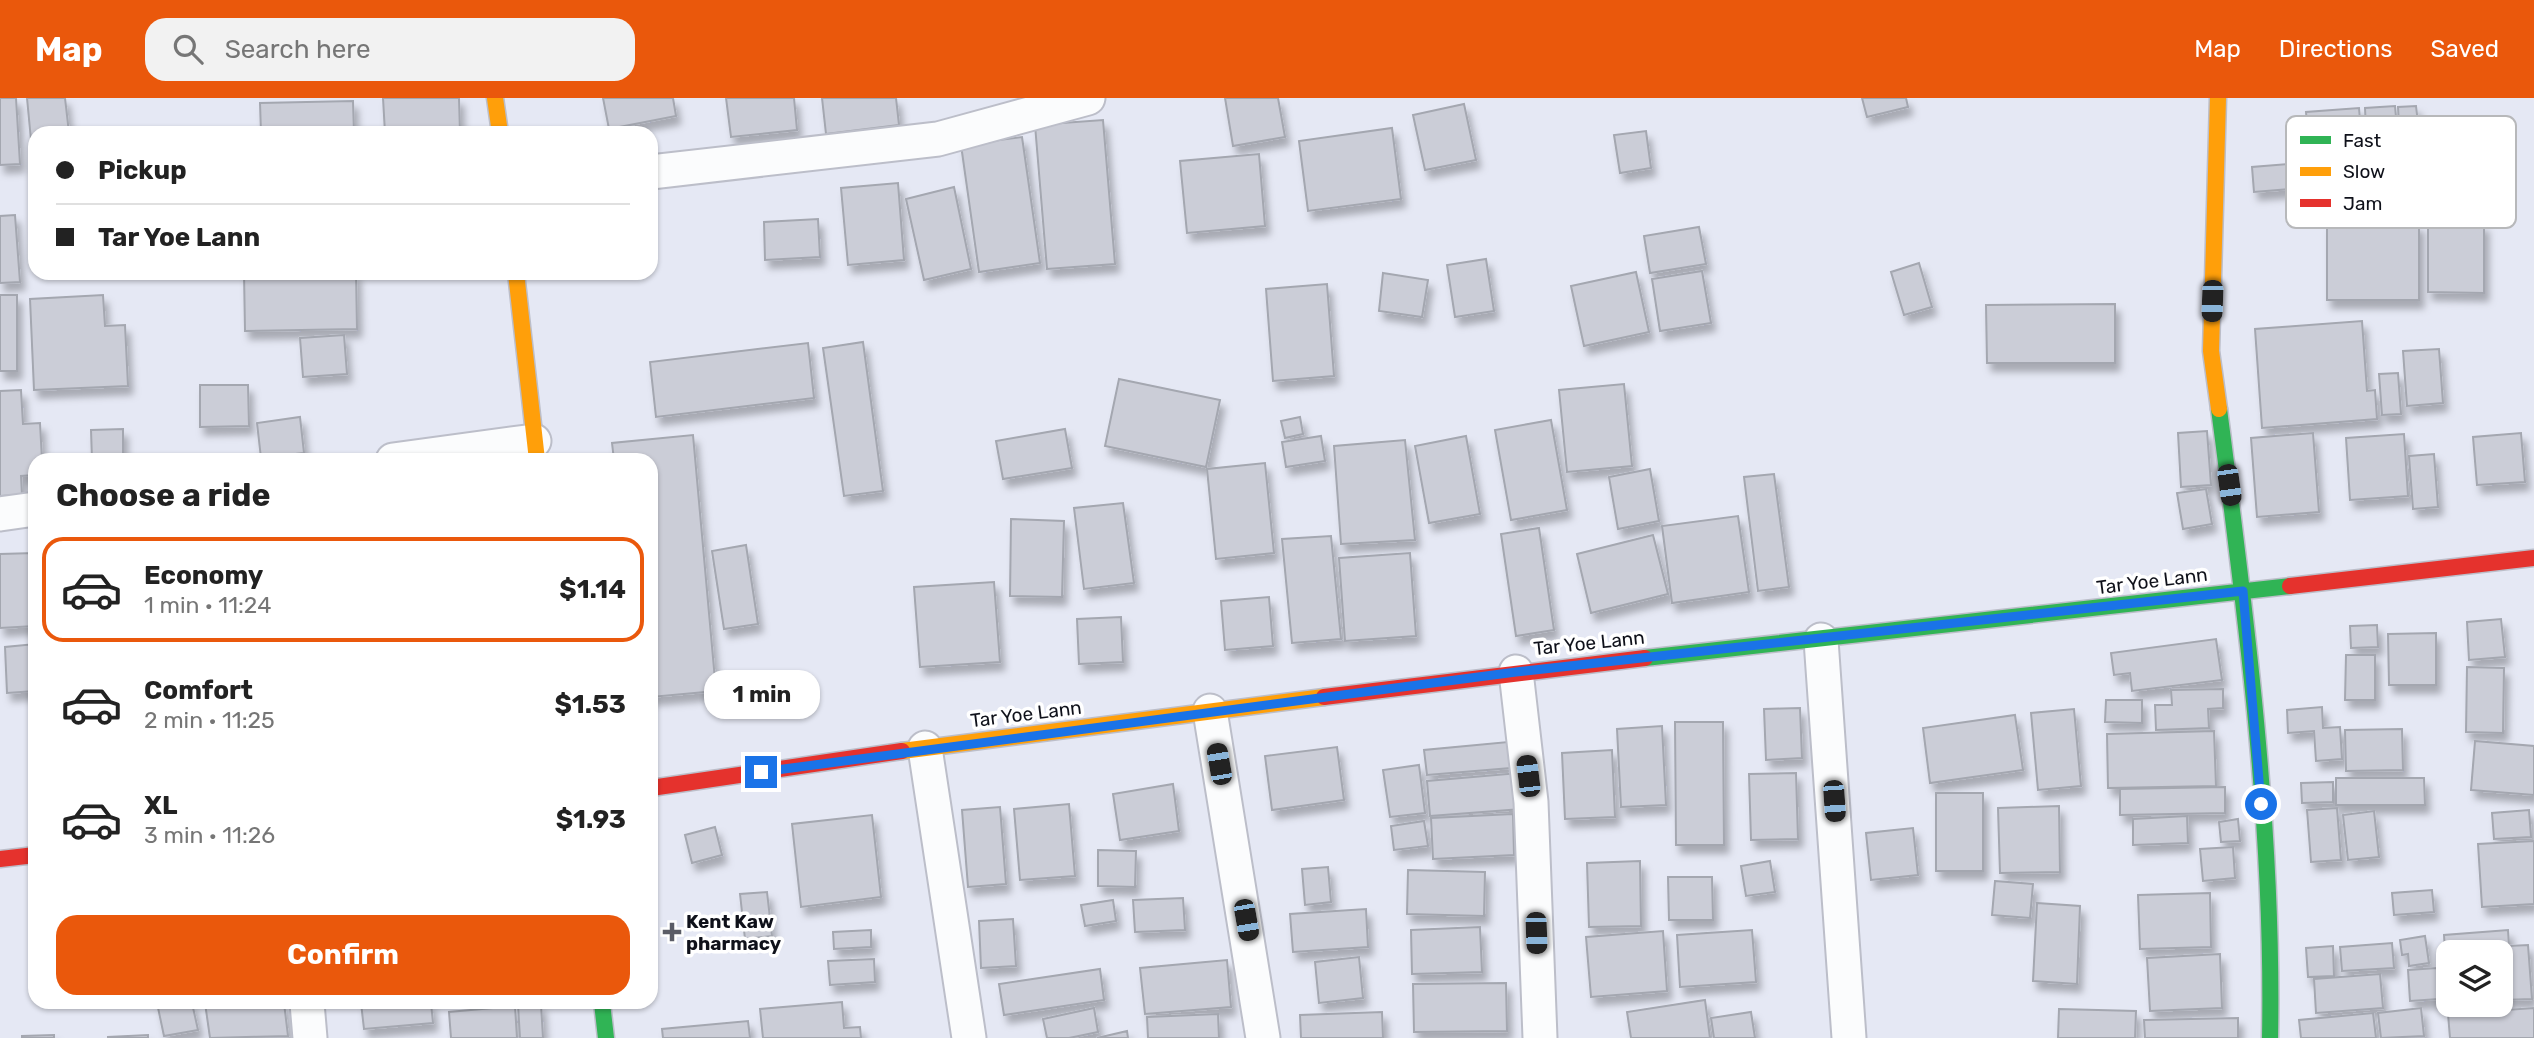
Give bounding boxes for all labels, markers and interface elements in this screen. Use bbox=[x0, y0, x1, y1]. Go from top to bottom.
search box bbox=[145, 18, 635, 81]
text: Map bbox=[35, 30, 103, 69]
icon: search bbox=[169, 30, 207, 68]
text: Search here bbox=[225, 34, 370, 65]
text: Map bbox=[2194, 35, 2241, 63]
text: Directions bbox=[2279, 35, 2392, 63]
text: Saved bbox=[2430, 35, 2499, 63]
legend bbox=[2286, 116, 2516, 228]
text: Fast bbox=[2343, 129, 2382, 152]
text: Pickup bbox=[98, 155, 187, 186]
text: Slow bbox=[2343, 160, 2385, 183]
text: Jam bbox=[2343, 192, 2382, 215]
text: Tar Yoe Lann bbox=[98, 222, 260, 253]
car bbox=[2201, 280, 2224, 322]
car bbox=[2216, 463, 2243, 507]
text: Choose a ride bbox=[56, 476, 270, 514]
icon: car bbox=[60, 558, 123, 621]
text: Economy bbox=[144, 560, 263, 591]
street label: Tar Yoe Lann bbox=[2095, 563, 2209, 599]
text: $1.14 bbox=[559, 574, 626, 605]
text: 1 min · 11:24 bbox=[144, 591, 271, 619]
street label: Tar Yoe Lann bbox=[1532, 626, 1646, 660]
callout: 1 min bbox=[703, 670, 819, 720]
icon: car bbox=[60, 673, 123, 736]
text: Comfort bbox=[144, 675, 253, 706]
text: 1 min bbox=[733, 680, 791, 708]
text: $1.53 bbox=[554, 689, 626, 720]
street label: Tar Yoe Lann bbox=[969, 696, 1083, 732]
text: 2 min · 11:25 bbox=[144, 706, 275, 734]
car bbox=[1206, 741, 1233, 787]
car bbox=[1516, 754, 1541, 798]
route end bbox=[745, 756, 777, 788]
car bbox=[1823, 779, 1846, 823]
icon: car bbox=[60, 788, 123, 851]
route start bbox=[2245, 788, 2277, 820]
text: XL bbox=[144, 790, 177, 821]
text: $1.93 bbox=[556, 804, 626, 835]
text: 3 min · 11:26 bbox=[144, 821, 275, 849]
car bbox=[1233, 897, 1260, 943]
place label: Kent Kaw pharmacy bbox=[686, 910, 782, 955]
car bbox=[1525, 912, 1548, 954]
button: Confirm bbox=[56, 915, 630, 995]
marker: Kent Kaw pharmacy bbox=[664, 924, 680, 940]
map controls bbox=[2436, 940, 2513, 1017]
button: layers bbox=[2436, 940, 2513, 1017]

